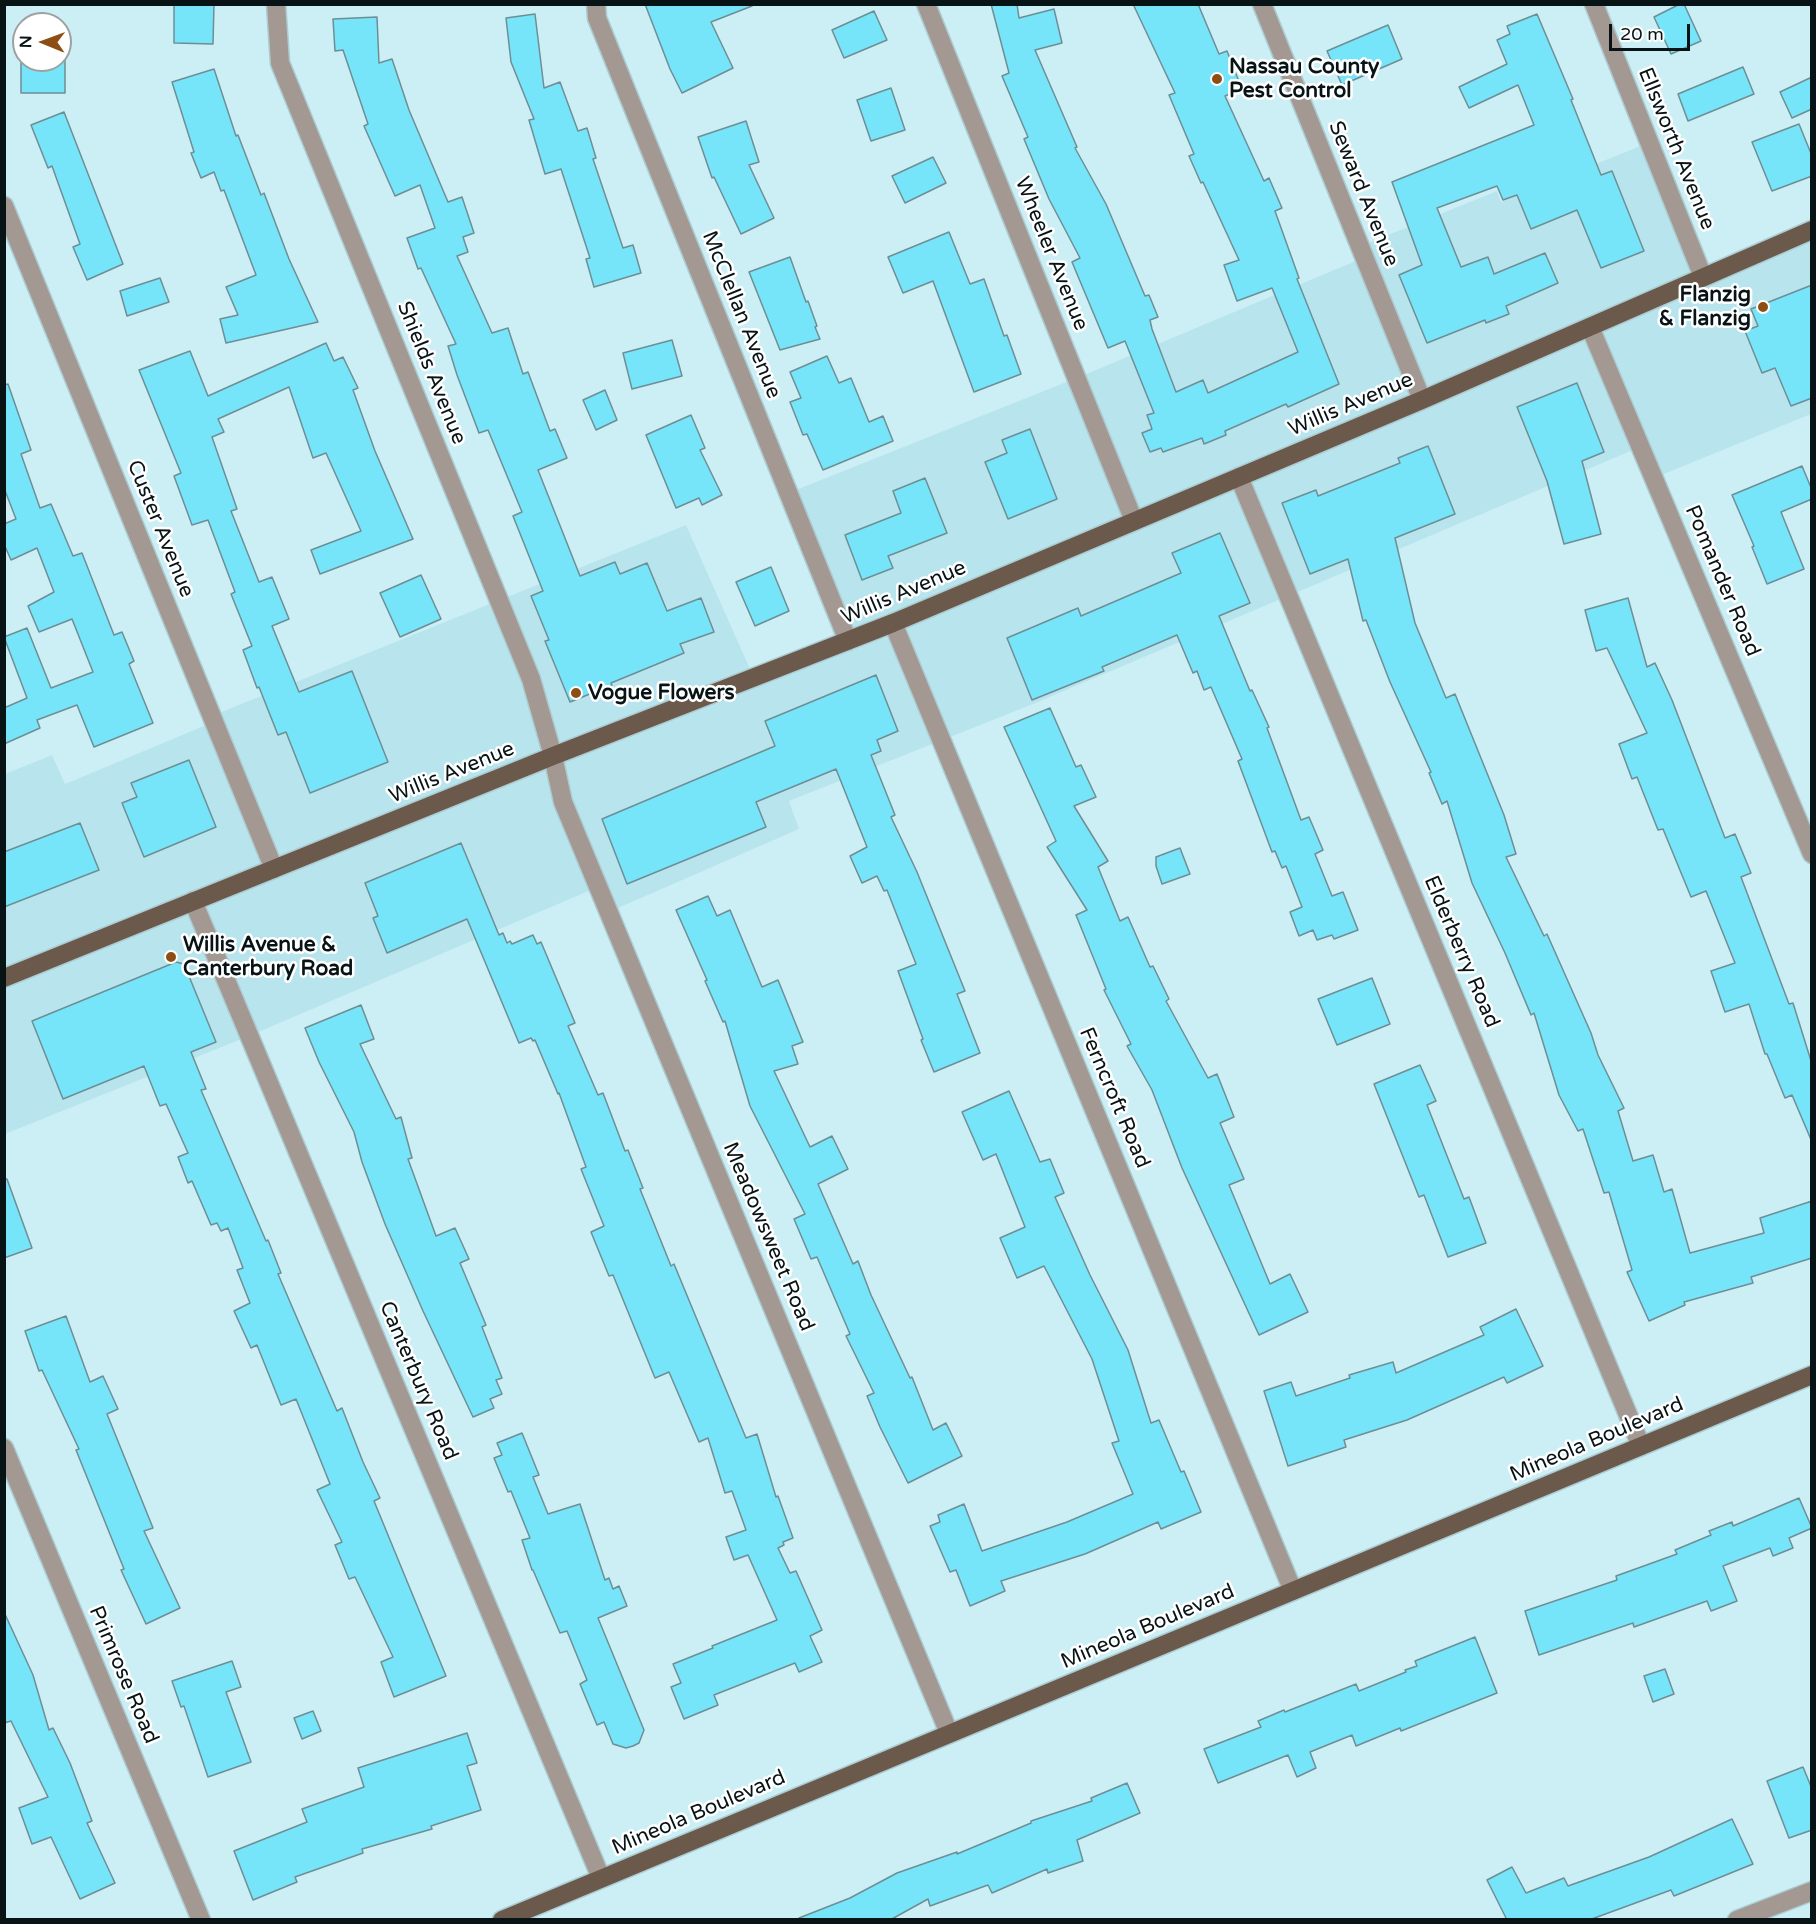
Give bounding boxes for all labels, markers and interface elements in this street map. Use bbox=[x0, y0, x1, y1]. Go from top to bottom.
north arrow bbox=[12, 12, 72, 72]
scale bar bbox=[1612, 12, 1693, 50]
text: 20 m bbox=[1620, 23, 1664, 45]
text: N bbox=[16, 35, 36, 48]
place label: Nassau County Pest Control bbox=[1229, 54, 1379, 104]
street label: Ellsworth Avenue bbox=[1632, 64, 1720, 234]
marker: Nassau County Pest Control bbox=[1210, 72, 1224, 86]
street label: Seward Avenue bbox=[1322, 118, 1404, 270]
street label: Wheeler Avenue bbox=[1009, 173, 1093, 335]
street label: McClellan Avenue bbox=[696, 228, 786, 402]
place label: Flanzig & Flanzig bbox=[1659, 282, 1751, 332]
street label: Shields Avenue bbox=[391, 298, 471, 448]
marker: Flanzig & Flanzig bbox=[1756, 300, 1770, 314]
street label: Willis Avenue bbox=[1285, 367, 1417, 443]
street label: Custer Avenue bbox=[121, 457, 199, 601]
street label: Pomander Road bbox=[1679, 502, 1765, 660]
street label: Willis Avenue bbox=[838, 555, 970, 631]
place label: Vogue Flowers bbox=[588, 680, 735, 706]
marker: Vogue Flowers bbox=[569, 686, 583, 700]
street label: Willis Avenue bbox=[386, 736, 518, 810]
street label: Elderberry Road bbox=[1418, 872, 1504, 1032]
place label: Willis Avenue & Canterbury Road bbox=[183, 932, 353, 982]
marker: Willis Avenue & Canterbury Road bbox=[164, 950, 178, 964]
street label: Ferncroft Road bbox=[1073, 1024, 1155, 1172]
street label: Meadowsweet Road bbox=[717, 1139, 819, 1335]
street label: Canterbury Road bbox=[373, 1298, 463, 1464]
street label: Mineola Boulevard bbox=[1506, 1392, 1688, 1488]
street label: Mineola Boulevard bbox=[1057, 1579, 1239, 1675]
street label: Primrose Road bbox=[83, 1602, 163, 1748]
street label: Mineola Boulevard bbox=[608, 1765, 790, 1861]

